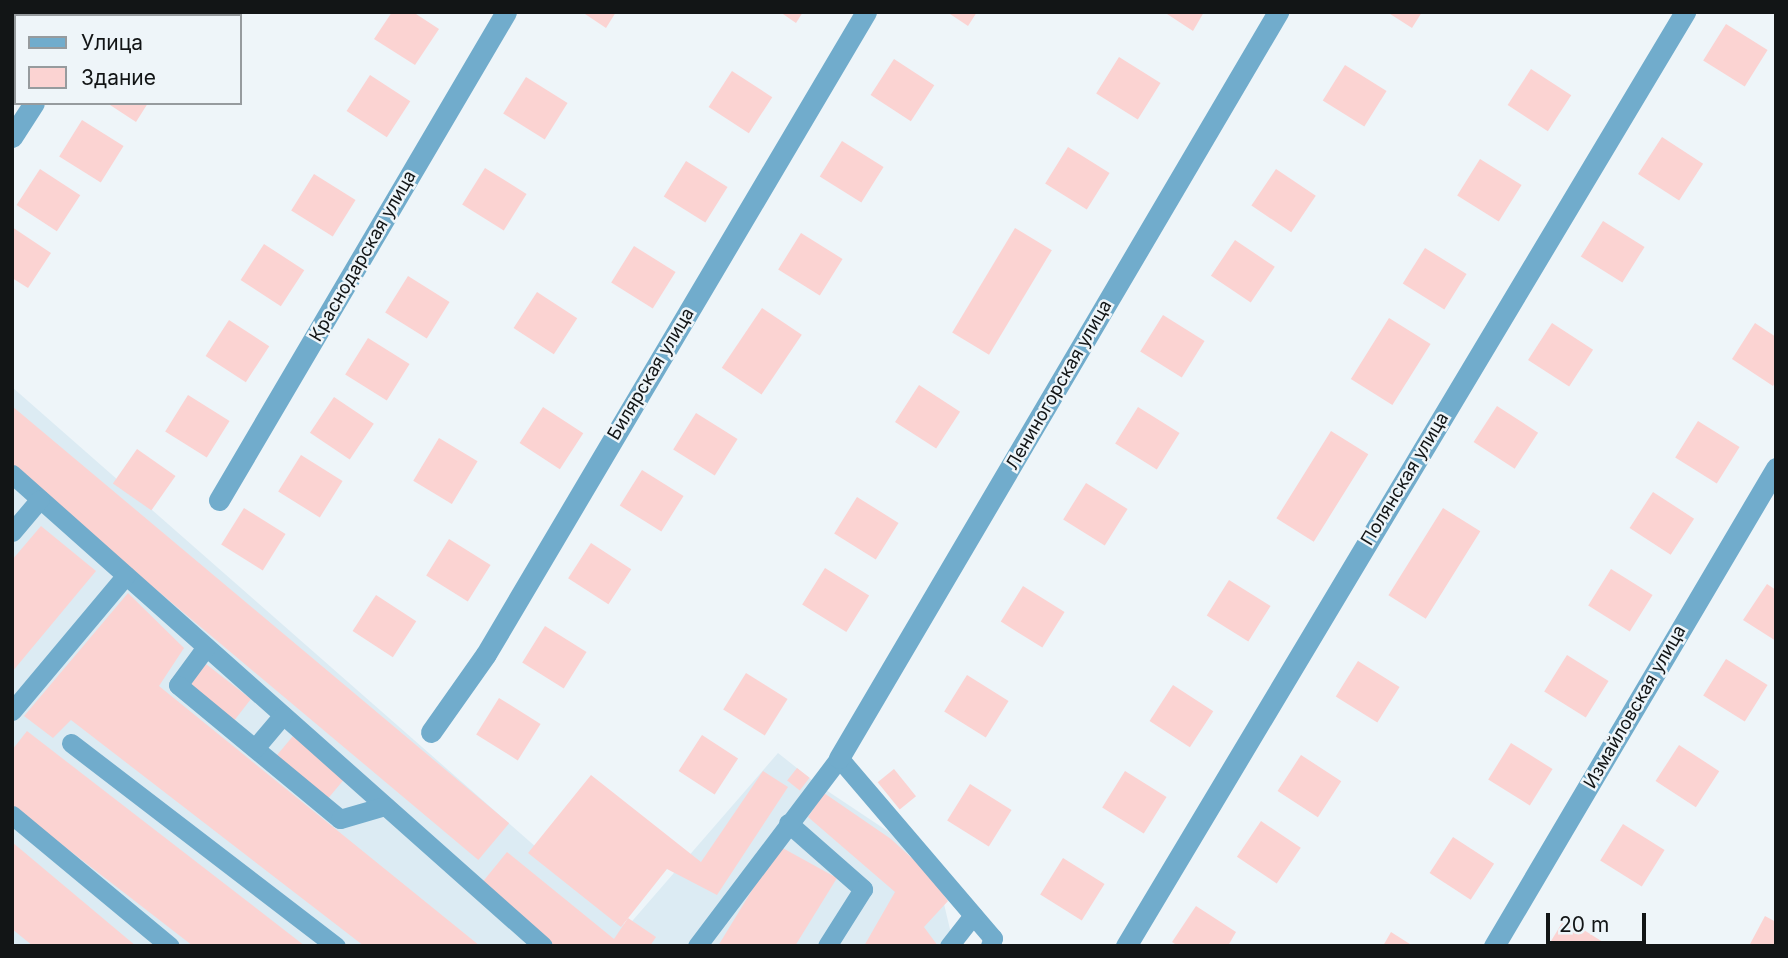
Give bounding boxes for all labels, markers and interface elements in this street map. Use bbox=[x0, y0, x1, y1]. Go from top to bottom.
legend bbox=[14, 14, 242, 105]
text: Улица bbox=[81, 30, 143, 55]
text: Здание bbox=[81, 65, 156, 90]
street label: Краснодарская улица bbox=[305, 167, 421, 345]
street label: Лениногорская улица bbox=[1002, 296, 1116, 474]
street label: Билярская улица bbox=[603, 304, 699, 444]
street label: Полянская улица bbox=[1357, 409, 1453, 549]
street label: Измайловская улица bbox=[1579, 622, 1691, 792]
scale bar bbox=[1550, 898, 1650, 942]
text: 20 m bbox=[1559, 912, 1609, 937]

